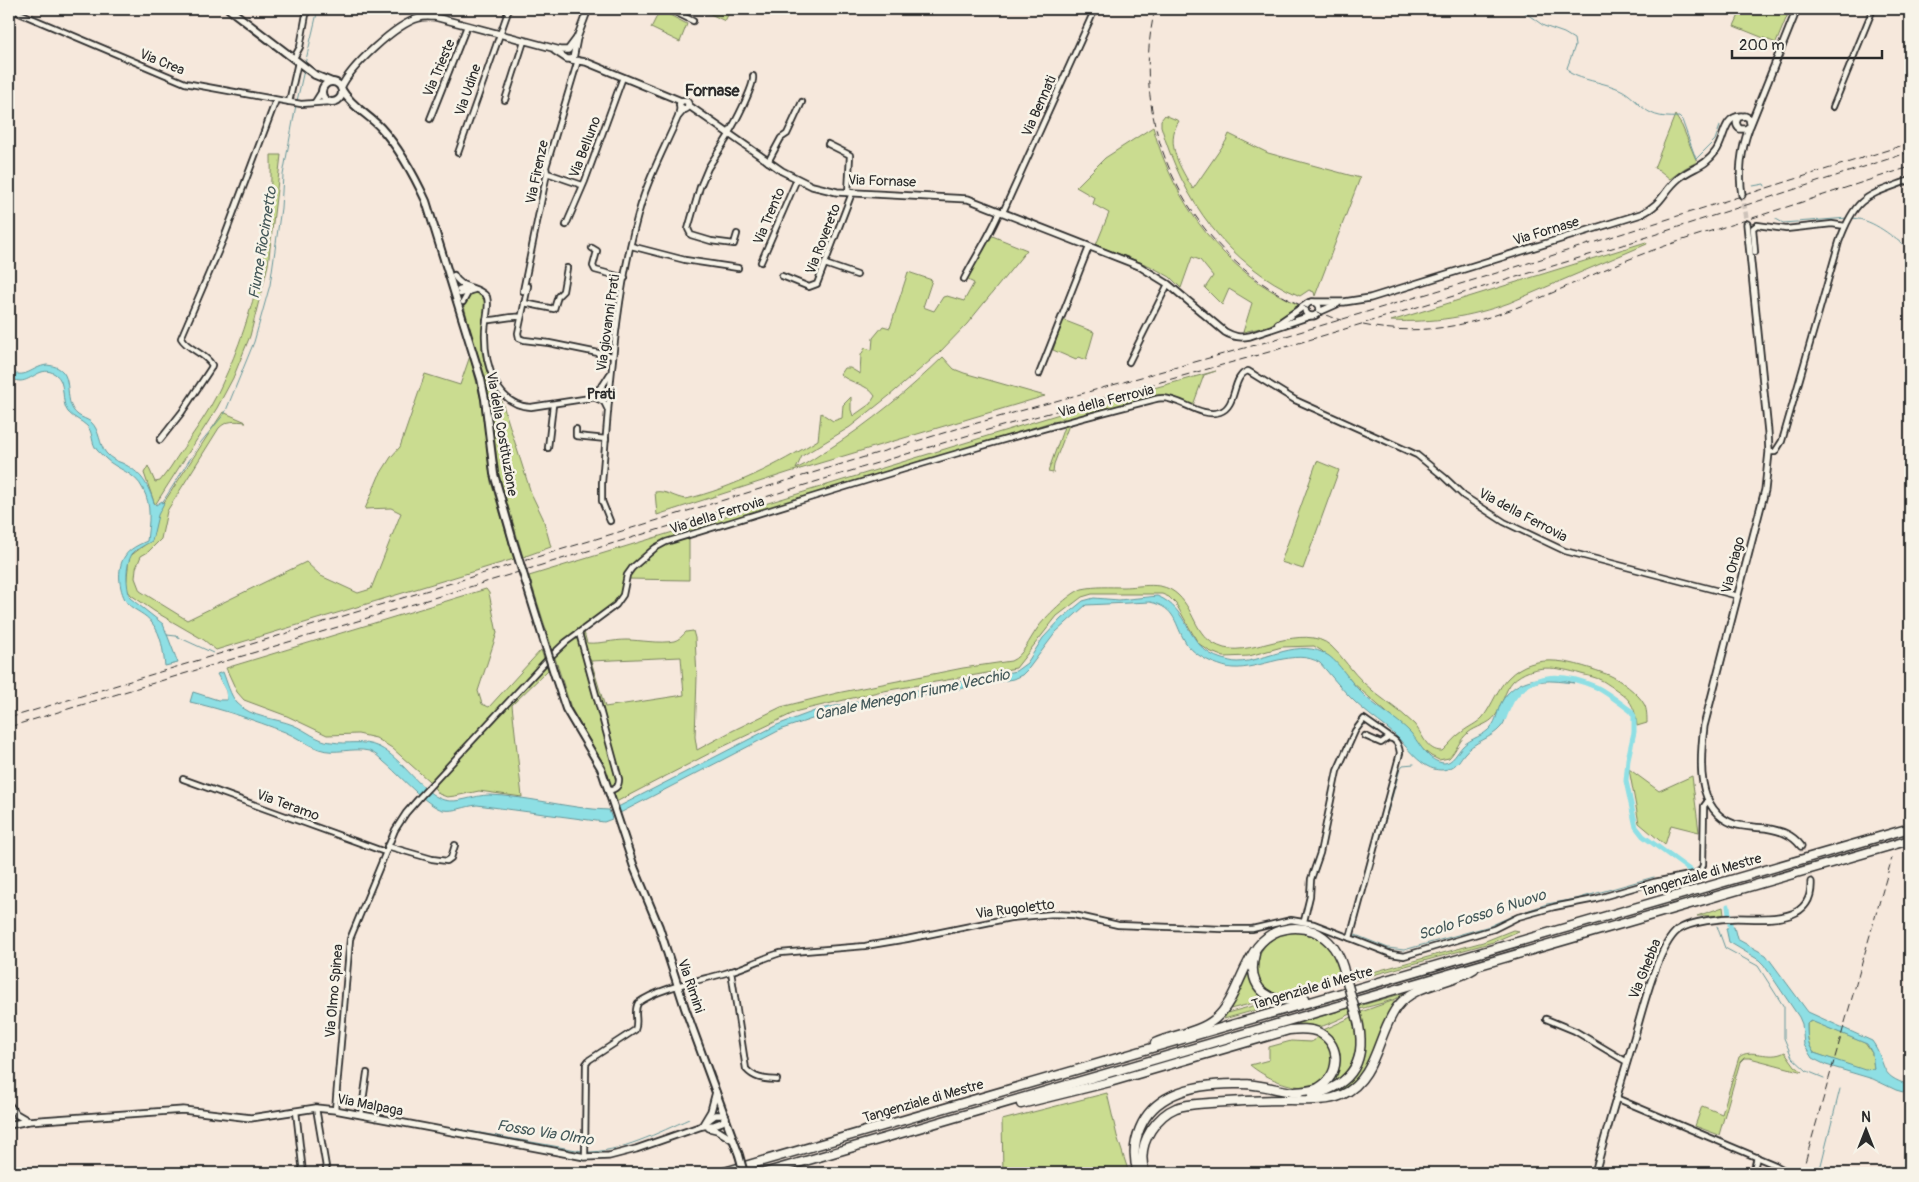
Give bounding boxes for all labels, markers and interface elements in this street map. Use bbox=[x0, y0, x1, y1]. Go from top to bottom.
scale bar bbox=[1732, 28, 1882, 60]
text: 200 m bbox=[1739, 36, 1784, 55]
street label: Via Trieste bbox=[419, 37, 459, 99]
street label: Via Crea bbox=[137, 45, 187, 79]
street label: Via Udine bbox=[451, 62, 485, 118]
street label: Via Bennati bbox=[1018, 72, 1060, 139]
district label: Fornase bbox=[685, 81, 740, 101]
street label: Via Belluno bbox=[565, 113, 605, 180]
street label: Via Firenze bbox=[522, 138, 552, 205]
street label: Via Fornase bbox=[848, 171, 917, 191]
water label: Fiume Riocimetto bbox=[245, 185, 281, 300]
street label: Via Trento bbox=[749, 185, 789, 247]
street label: Via Rovereto bbox=[802, 201, 844, 277]
street label: Via Fornase bbox=[1511, 213, 1581, 249]
street label: Via giovanni Prati bbox=[593, 273, 623, 373]
street label: Via della Costituzione bbox=[483, 371, 521, 497]
street label: Via della Ferrovia bbox=[1056, 381, 1156, 421]
district label: Prati bbox=[587, 385, 616, 404]
street label: Via della Ferrovia bbox=[1476, 484, 1570, 546]
street label: Via della Ferrovia bbox=[668, 493, 766, 537]
street label: Via Oriago bbox=[1718, 534, 1748, 595]
water label: Canale Menegon Fiume Vecchio bbox=[813, 665, 1012, 725]
street label: Via Teramo bbox=[254, 786, 322, 824]
street label: Tangenziale di Mestre bbox=[1639, 850, 1764, 900]
water label: Scolo Fosso 6 Nuovo bbox=[1416, 885, 1549, 945]
street label: Via Rugoletto bbox=[975, 896, 1056, 922]
street label: Via Ghebba bbox=[1625, 936, 1665, 1002]
street label: Via Olmo Spinea bbox=[321, 943, 347, 1039]
street label: Via Rimini bbox=[674, 957, 708, 1016]
street label: Tangenziale di Mestre bbox=[1250, 963, 1375, 1013]
street label: Tangenziale di Mestre bbox=[861, 1076, 986, 1126]
street label: Via Malpaga bbox=[335, 1090, 405, 1120]
north arrow bbox=[1842, 1104, 1892, 1154]
text: N bbox=[1861, 1109, 1871, 1126]
water label: Fosso Via Olmo bbox=[495, 1116, 596, 1150]

